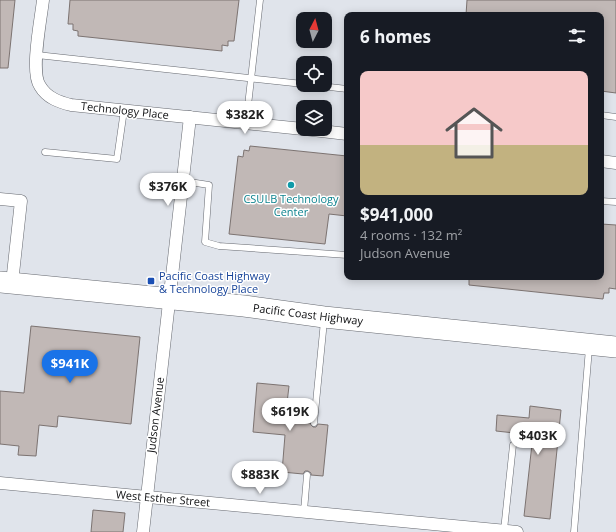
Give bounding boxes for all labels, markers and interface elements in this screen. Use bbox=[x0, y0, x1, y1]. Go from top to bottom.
north arrow bbox=[296, 12, 332, 48]
map controls bbox=[296, 12, 332, 136]
text: 6 homes bbox=[360, 25, 431, 48]
icon: filters bbox=[566, 25, 588, 47]
button: locate bbox=[296, 56, 332, 92]
icon: home bbox=[438, 97, 510, 169]
street label: Technology Place bbox=[80, 98, 170, 122]
button: layers bbox=[296, 100, 332, 136]
pin: $382K bbox=[217, 101, 273, 135]
text: $382K bbox=[226, 105, 264, 123]
pin: $376K bbox=[140, 173, 196, 207]
text: $376K bbox=[149, 177, 187, 195]
marker: CSULB Technology Center bbox=[286, 180, 296, 190]
place label: CSULB Technology Center bbox=[243, 191, 339, 219]
text: $941,000 bbox=[360, 203, 433, 226]
text: 4 rooms · 132 m² bbox=[360, 226, 462, 244]
text: Judson Avenue bbox=[360, 244, 450, 262]
place label: Pacific Coast Highway & Technology Place bbox=[159, 268, 270, 296]
marker: Pacific Coast Highway & Technology Place bbox=[146, 276, 156, 286]
street label: Pacific Coast Highway bbox=[252, 300, 364, 328]
pin: $941K bbox=[42, 350, 98, 384]
text: $941K bbox=[51, 354, 89, 372]
street label: Judson Avenue bbox=[143, 376, 167, 455]
pin: $619K bbox=[262, 398, 318, 432]
text: $619K bbox=[271, 402, 309, 420]
pin: $403K bbox=[510, 422, 566, 456]
text: $403K bbox=[519, 426, 557, 444]
pin: $883K bbox=[232, 461, 288, 495]
text: $883K bbox=[241, 465, 279, 483]
street label: West Esther Street bbox=[115, 486, 211, 510]

